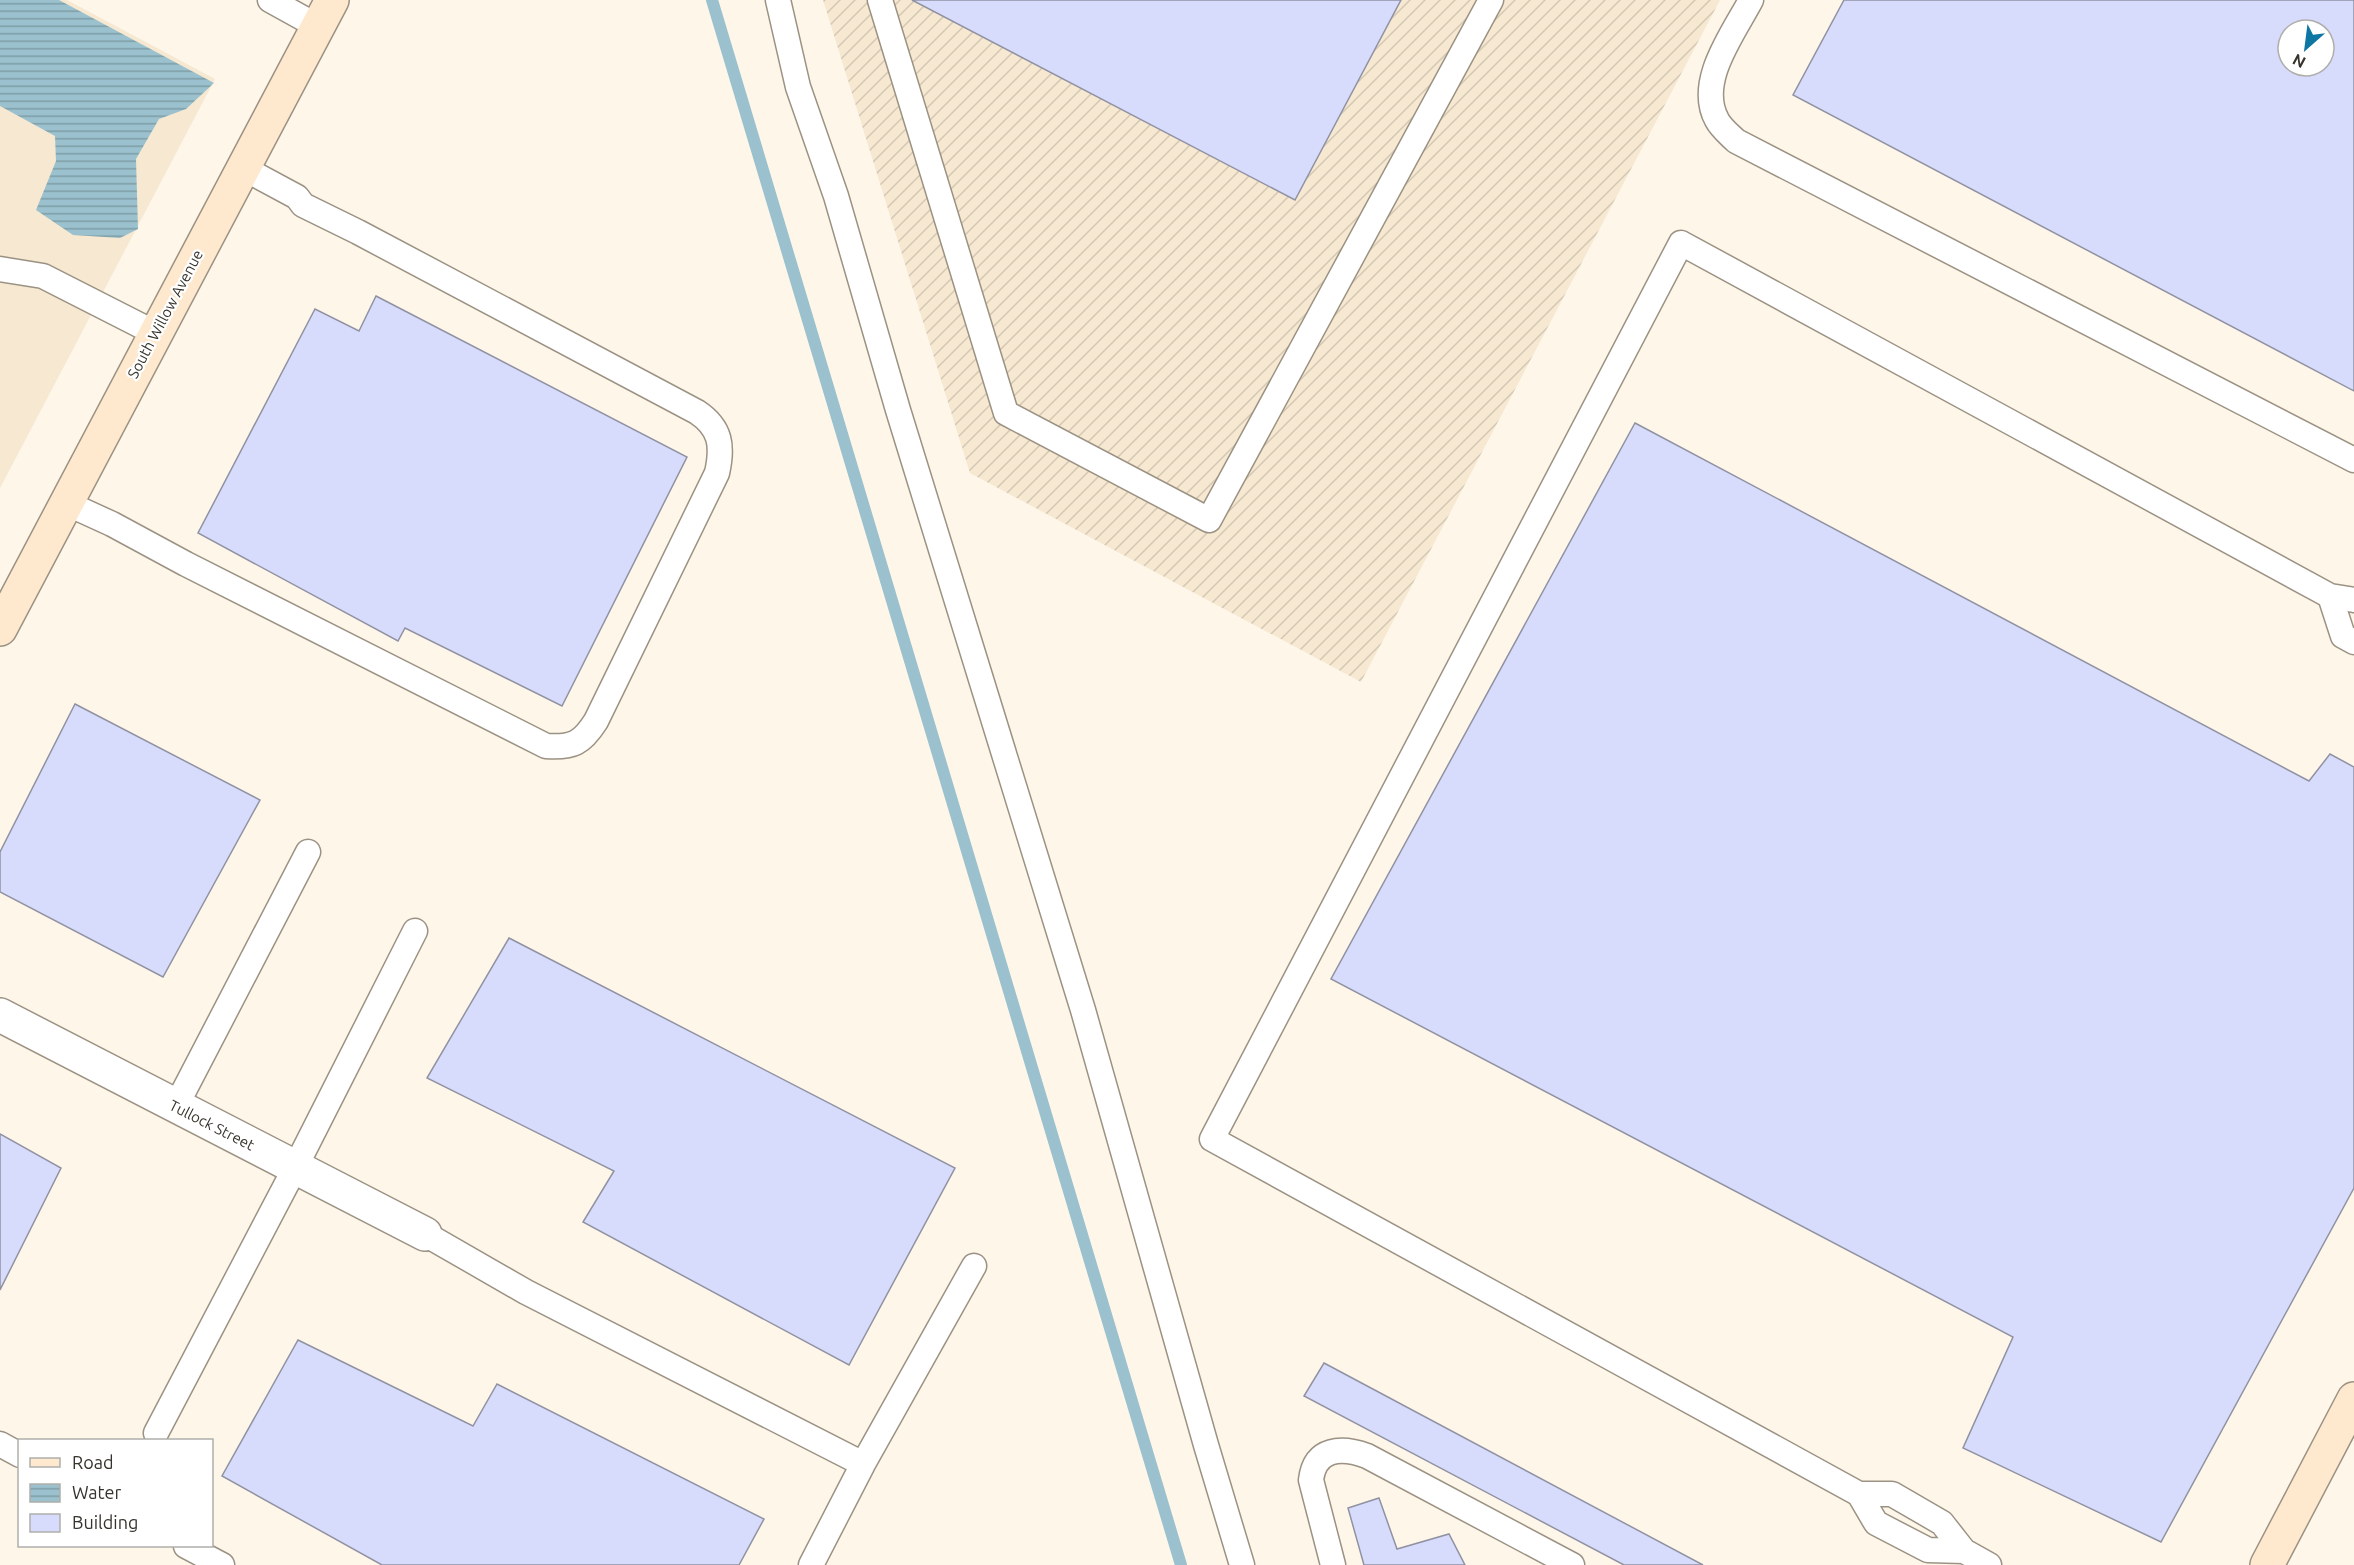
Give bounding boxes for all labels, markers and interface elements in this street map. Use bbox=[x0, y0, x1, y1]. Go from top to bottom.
north arrow bbox=[2276, 18, 2336, 78]
text: N bbox=[2289, 50, 2308, 72]
street label: South Willow Avenue bbox=[124, 247, 206, 381]
street label: Tullock Street bbox=[167, 1096, 257, 1154]
legend bbox=[18, 1439, 213, 1547]
text: Road bbox=[72, 1452, 114, 1472]
text: Water bbox=[72, 1482, 122, 1502]
text: Building bbox=[72, 1512, 138, 1532]

